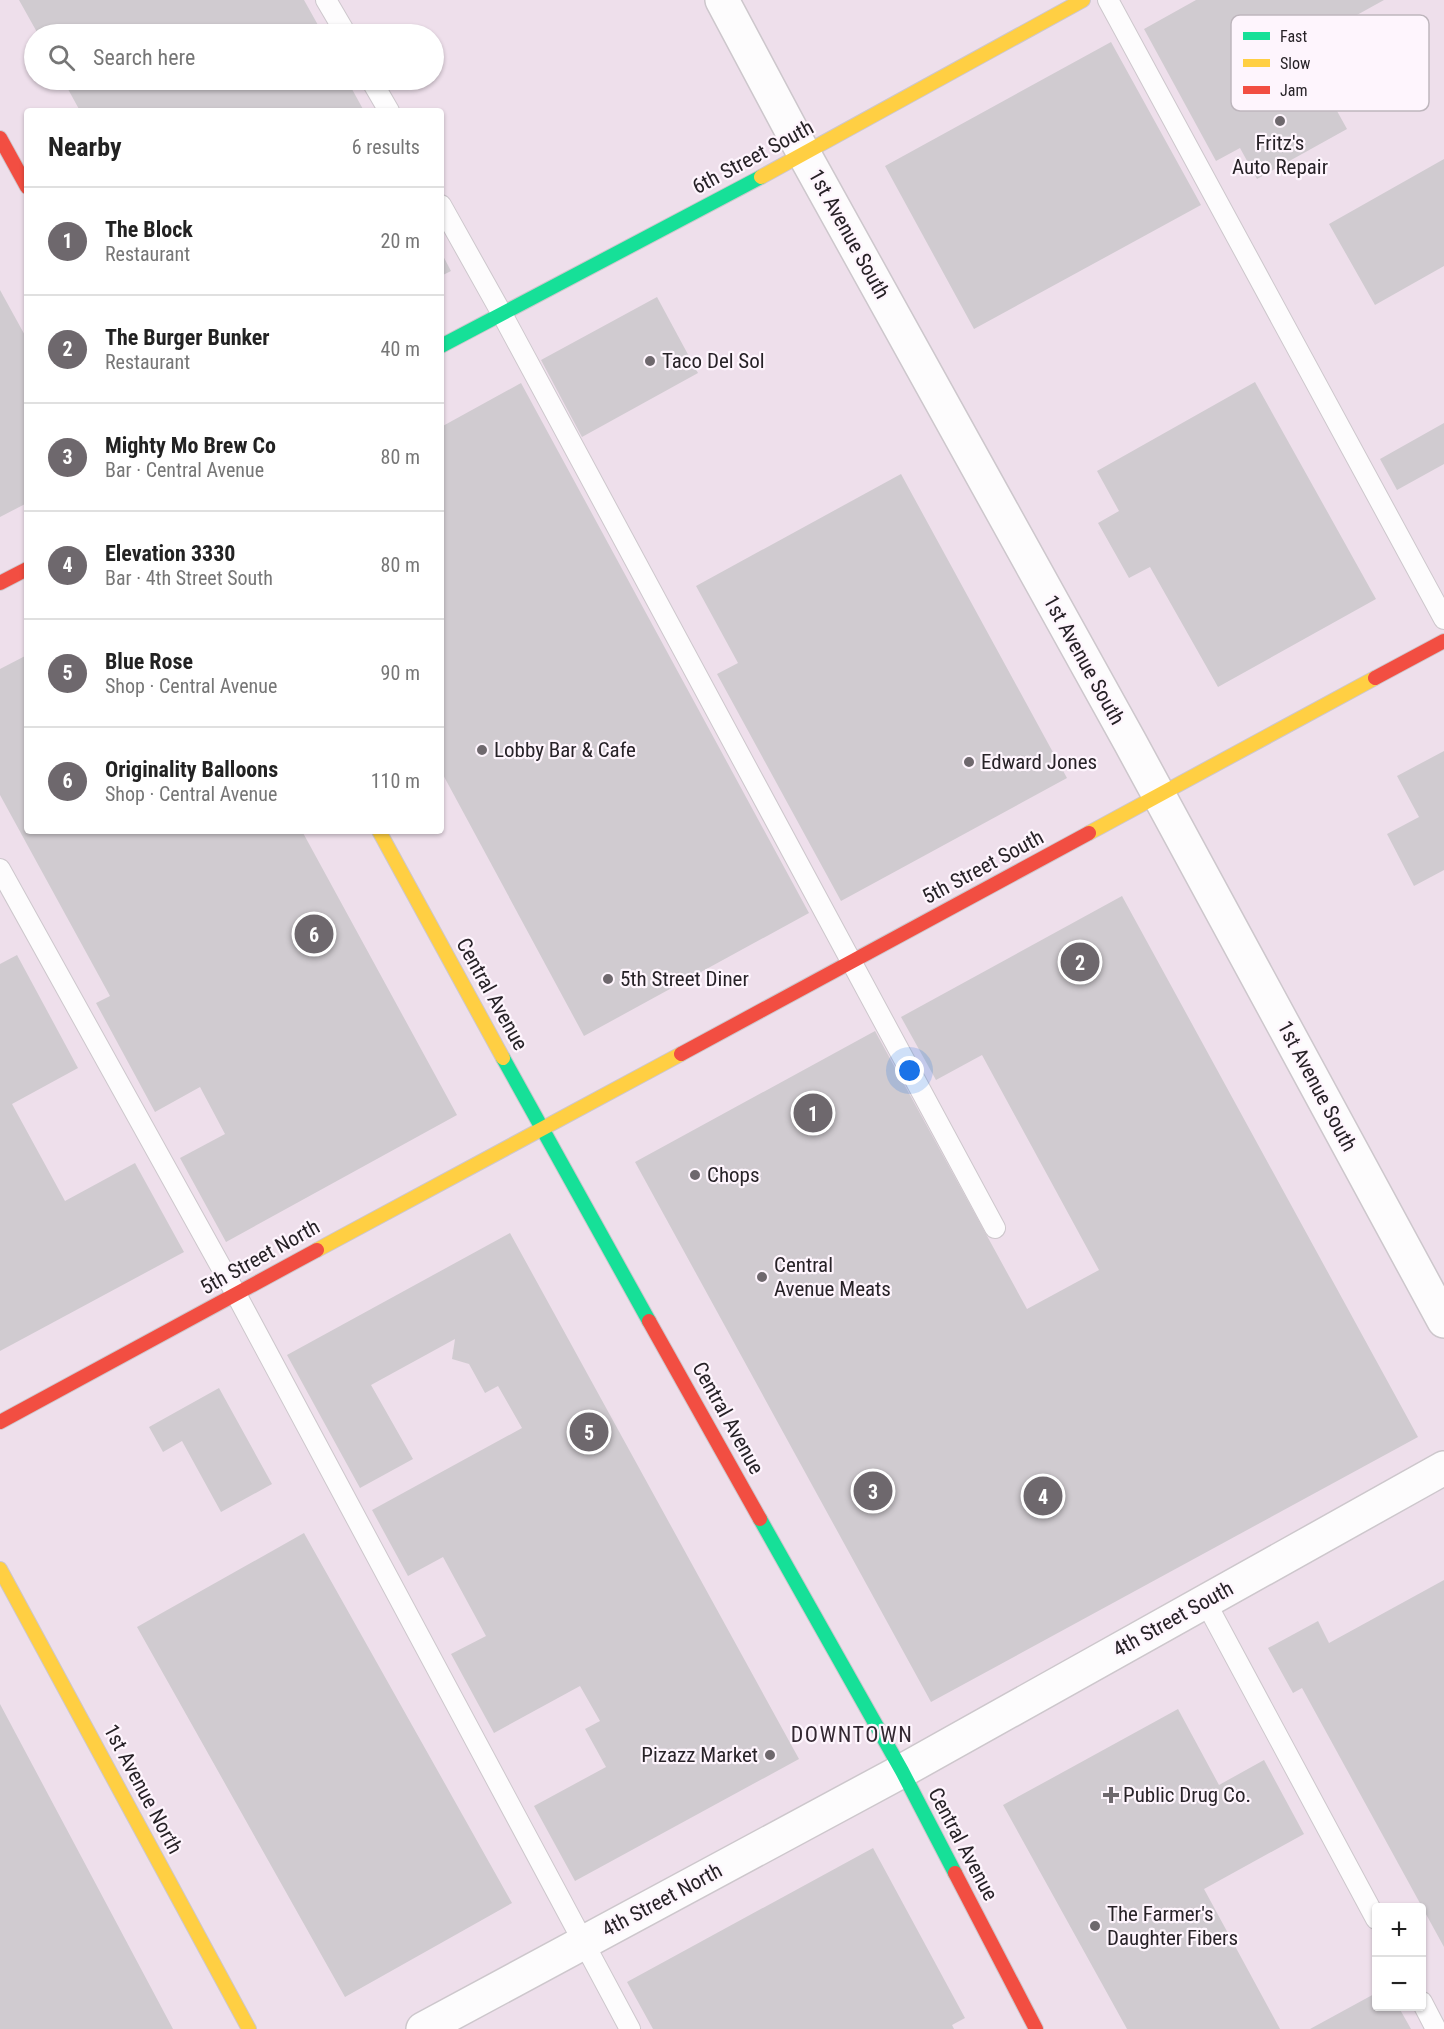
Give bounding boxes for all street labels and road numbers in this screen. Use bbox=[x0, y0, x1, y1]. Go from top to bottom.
street label: 6th Street South bbox=[688, 115, 818, 199]
street label: 1st Avenue South bbox=[804, 165, 894, 303]
street label: 1st Avenue South bbox=[1039, 591, 1129, 729]
street label: 5th Street South bbox=[918, 825, 1048, 909]
street label: Central Avenue bbox=[451, 934, 533, 1054]
street label: 1st Avenue South bbox=[1273, 1017, 1361, 1155]
street label: 5th Street North bbox=[196, 1214, 324, 1300]
street label: Central Avenue bbox=[687, 1358, 769, 1478]
street label: 4th Street South bbox=[1109, 1576, 1237, 1662]
street label: 1st Avenue North bbox=[99, 1720, 187, 1858]
street label: Central Avenue bbox=[923, 1783, 1003, 1905]
street label: 4th Street North bbox=[598, 1858, 726, 1942]

